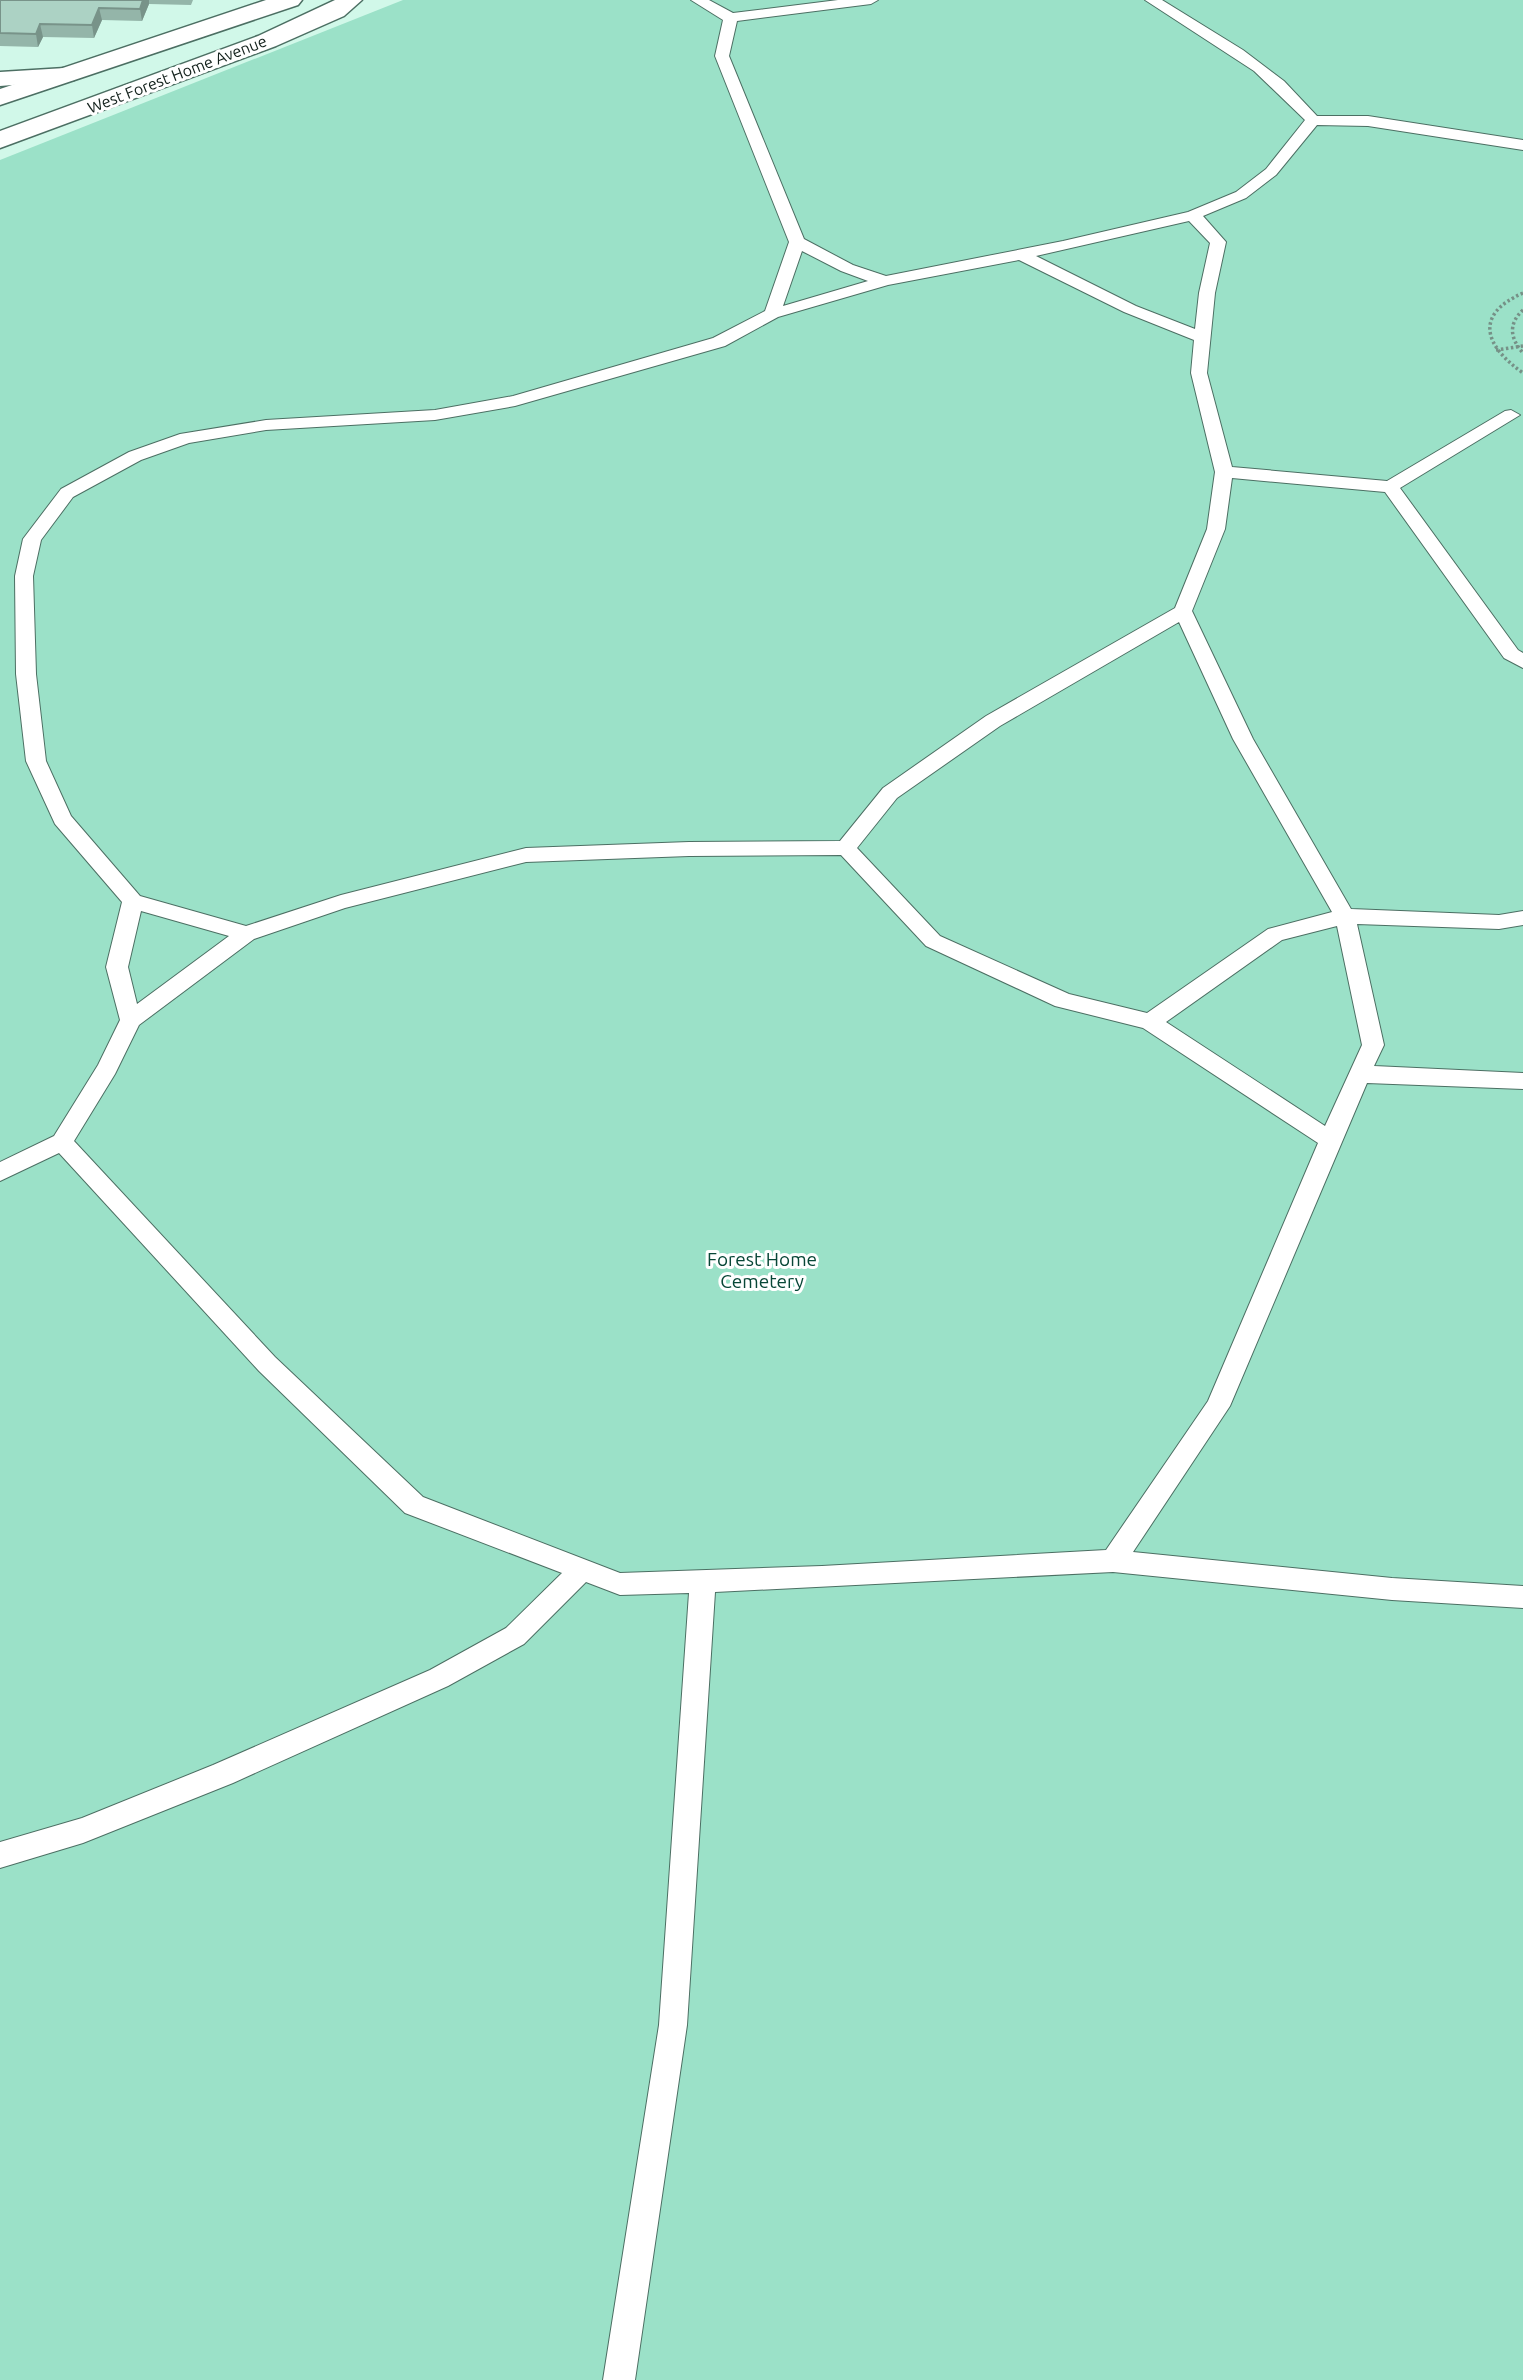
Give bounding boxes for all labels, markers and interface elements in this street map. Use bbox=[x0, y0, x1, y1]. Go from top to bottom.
street label: West Forest Home Avenue bbox=[85, 31, 269, 117]
park label: Forest Home Cemetery bbox=[707, 1248, 817, 1292]

